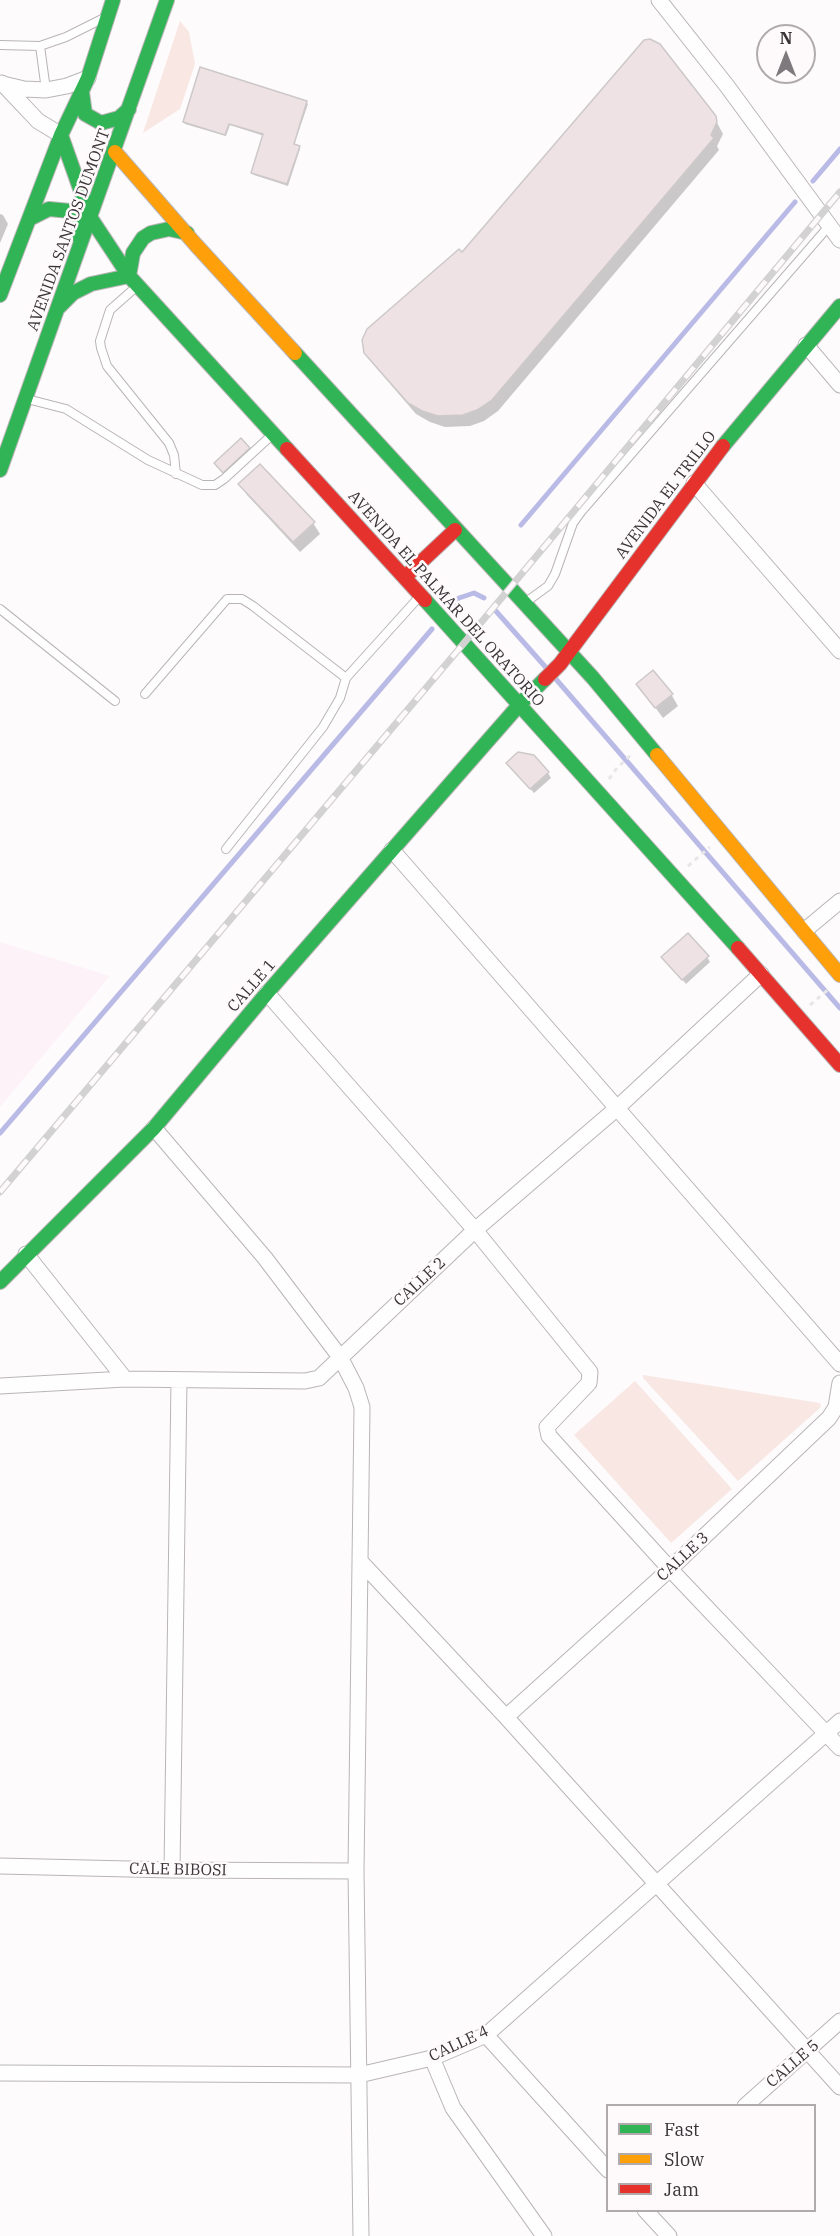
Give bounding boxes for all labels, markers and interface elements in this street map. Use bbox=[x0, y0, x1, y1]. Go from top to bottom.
north arrow bbox=[756, 24, 816, 84]
text: N bbox=[780, 28, 792, 48]
street label: AVENIDA SANTOS DUMONT bbox=[23, 126, 115, 334]
street label: AVENIDA EL TRILLO bbox=[612, 427, 720, 563]
street label: AVENIDA EL PALMAR DEL ORATORIO bbox=[344, 487, 548, 711]
street label: CALLE 1 bbox=[224, 956, 280, 1016]
street label: CALLE 2 bbox=[390, 1253, 450, 1311]
street label: CALLE 3 bbox=[653, 1528, 713, 1586]
street label: CALE BIBOSI bbox=[129, 1860, 227, 1880]
street label: CALLE 4 bbox=[426, 2022, 492, 2066]
street label: CALLE 5 bbox=[763, 2036, 823, 2092]
legend bbox=[606, 2104, 816, 2212]
text: Fast bbox=[664, 2118, 699, 2141]
text: Slow bbox=[664, 2148, 704, 2171]
text: Jam bbox=[664, 2178, 699, 2201]

